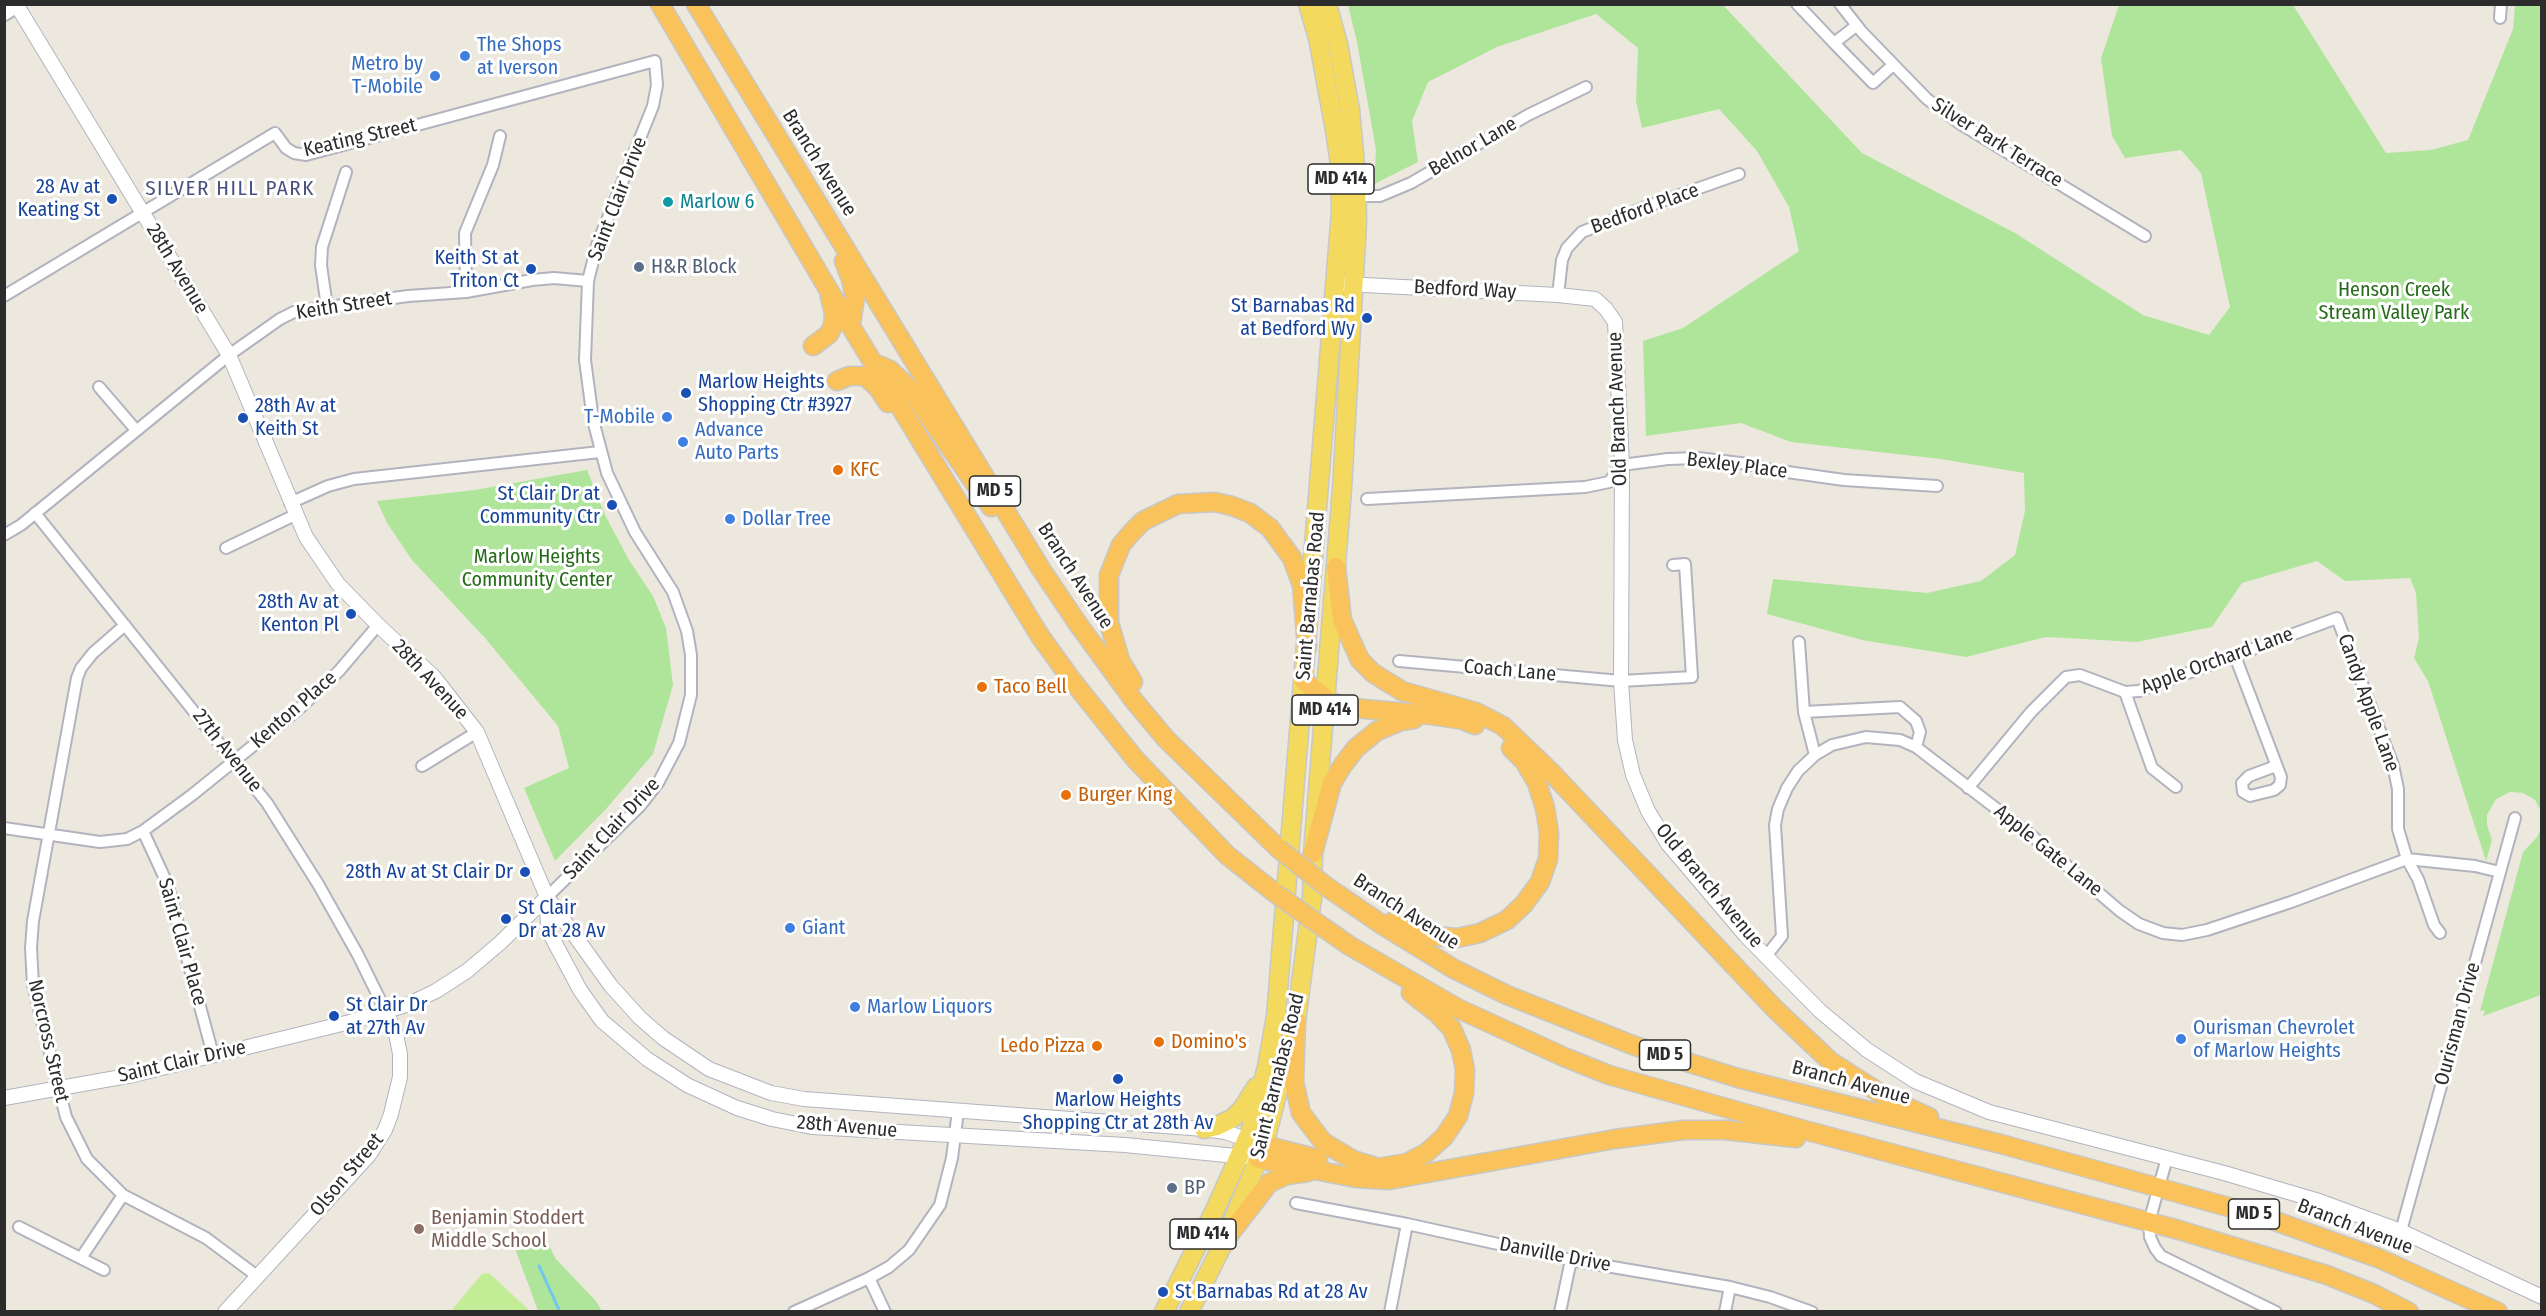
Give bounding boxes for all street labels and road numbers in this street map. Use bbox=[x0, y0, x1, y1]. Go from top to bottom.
street label: Silver Park Terrace bbox=[1927, 93, 2067, 193]
street label: Branch Avenue bbox=[777, 105, 861, 221]
street label: Belnor Lane bbox=[1425, 112, 1521, 182]
street label: Keating Street bbox=[301, 113, 419, 163]
street label: Saint Clair Drive bbox=[583, 134, 653, 264]
road number: MD 414 bbox=[1308, 164, 1374, 194]
street label: Bedford Place bbox=[1588, 178, 1702, 240]
street label: 28th Avenue bbox=[141, 220, 213, 318]
street label: Bedford Way bbox=[1413, 275, 1517, 305]
street label: Keith Street bbox=[295, 287, 393, 325]
street label: Old Branch Avenue bbox=[1603, 331, 1633, 487]
street label: Bexley Place bbox=[1685, 448, 1789, 484]
road number: MD 5 bbox=[970, 476, 1020, 506]
street label: Saint Barnabas Road bbox=[1292, 511, 1330, 681]
street label: Branch Avenue bbox=[1032, 518, 1118, 634]
street label: Apple Orchard Lane bbox=[2138, 622, 2296, 700]
street label: Candy Apple Lane bbox=[2332, 631, 2404, 775]
street label: 28th Avenue bbox=[387, 635, 473, 725]
street label: Coach Lane bbox=[1463, 655, 1557, 687]
street label: Kenton Place bbox=[246, 666, 342, 754]
road number: MD 414 bbox=[1292, 695, 1358, 725]
street label: 27th Avenue bbox=[187, 705, 267, 797]
street label: Saint Clair Drive bbox=[559, 773, 665, 885]
street label: Apple Gate Lane bbox=[1989, 800, 2107, 902]
street label: Old Branch Avenue bbox=[1650, 819, 1768, 953]
street label: Branch Avenue bbox=[1348, 869, 1464, 955]
street label: Saint Clair Place bbox=[152, 875, 212, 1009]
street label: Ourisman Drive bbox=[2430, 960, 2486, 1088]
street label: Norcross Street bbox=[22, 977, 74, 1105]
street label: Saint Barnabas Road bbox=[1246, 991, 1310, 1161]
street label: Saint Clair Drive bbox=[116, 1036, 248, 1088]
road number: MD 5 bbox=[1640, 1040, 1690, 1070]
street label: Branch Avenue bbox=[1789, 1056, 1913, 1110]
street label: 28th Avenue bbox=[796, 1111, 898, 1143]
street label: Olson Street bbox=[305, 1128, 389, 1222]
street label: Branch Avenue bbox=[2294, 1194, 2416, 1260]
road number: MD 5 bbox=[2228, 1199, 2280, 1229]
road number: MD 414 bbox=[1170, 1219, 1236, 1249]
street label: Danville Drive bbox=[1497, 1232, 1613, 1278]

